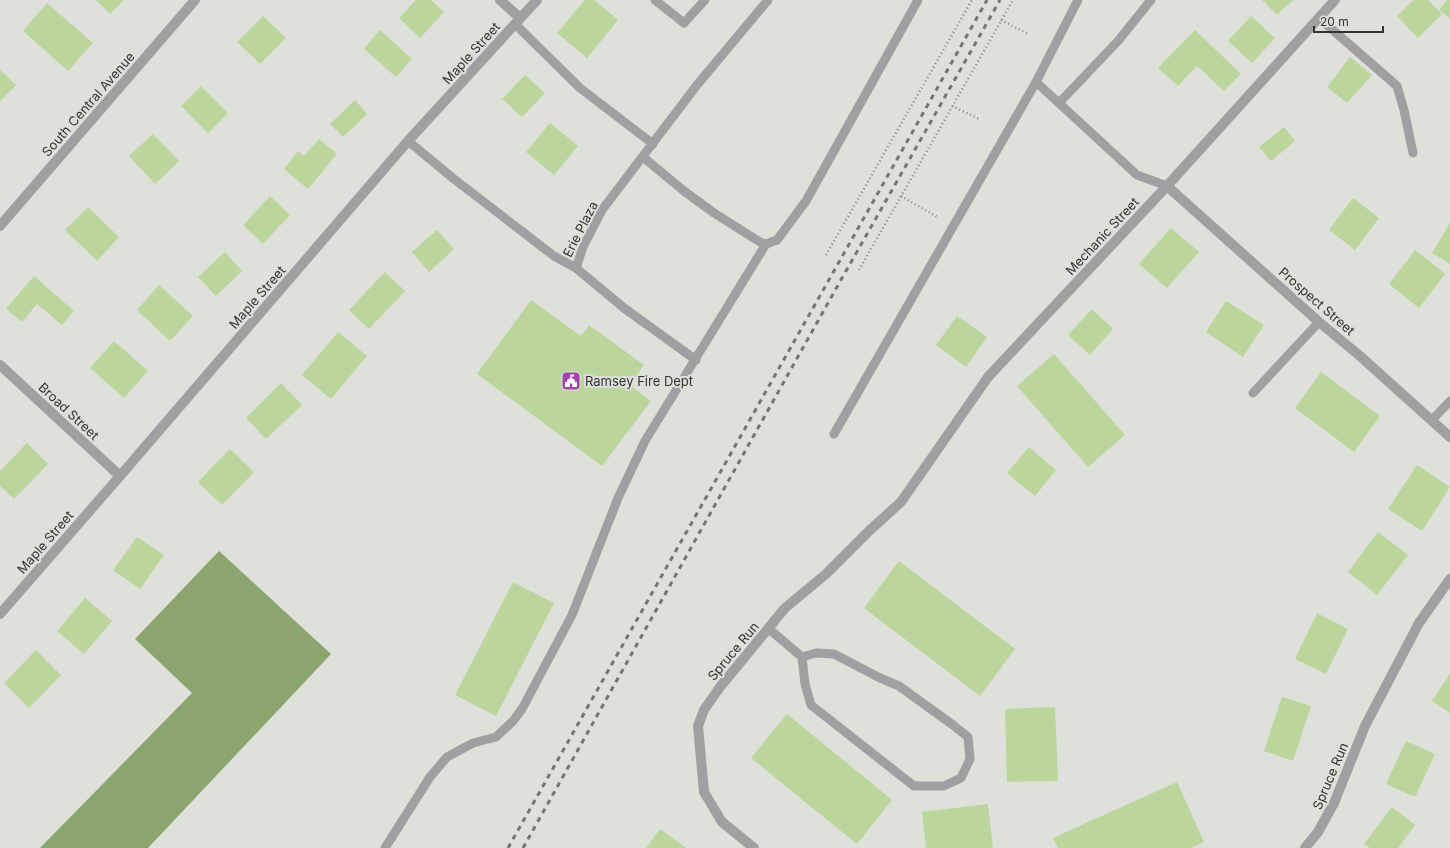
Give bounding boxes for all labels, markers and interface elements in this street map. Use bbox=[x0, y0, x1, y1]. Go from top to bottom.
scale bar bbox=[1314, 8, 1383, 34]
text: 20 m bbox=[1320, 14, 1349, 29]
street label: Maple Street bbox=[439, 19, 503, 87]
street label: South Central Avenue bbox=[38, 49, 138, 159]
street label: Mechanic Street bbox=[1062, 194, 1142, 278]
street label: Erie Plaza bbox=[559, 198, 601, 260]
street label: Maple Street bbox=[225, 262, 289, 332]
street label: Prospect Street bbox=[1276, 264, 1358, 338]
public building icon: Ramsey Fire Dept bbox=[560, 370, 582, 392]
place label: Ramsey Fire Dept bbox=[585, 373, 693, 389]
street label: Broad Street bbox=[35, 379, 103, 443]
street label: Maple Street bbox=[13, 507, 77, 577]
street label: Spruce Run bbox=[704, 619, 762, 683]
street label: Spruce Run bbox=[1309, 740, 1351, 812]

